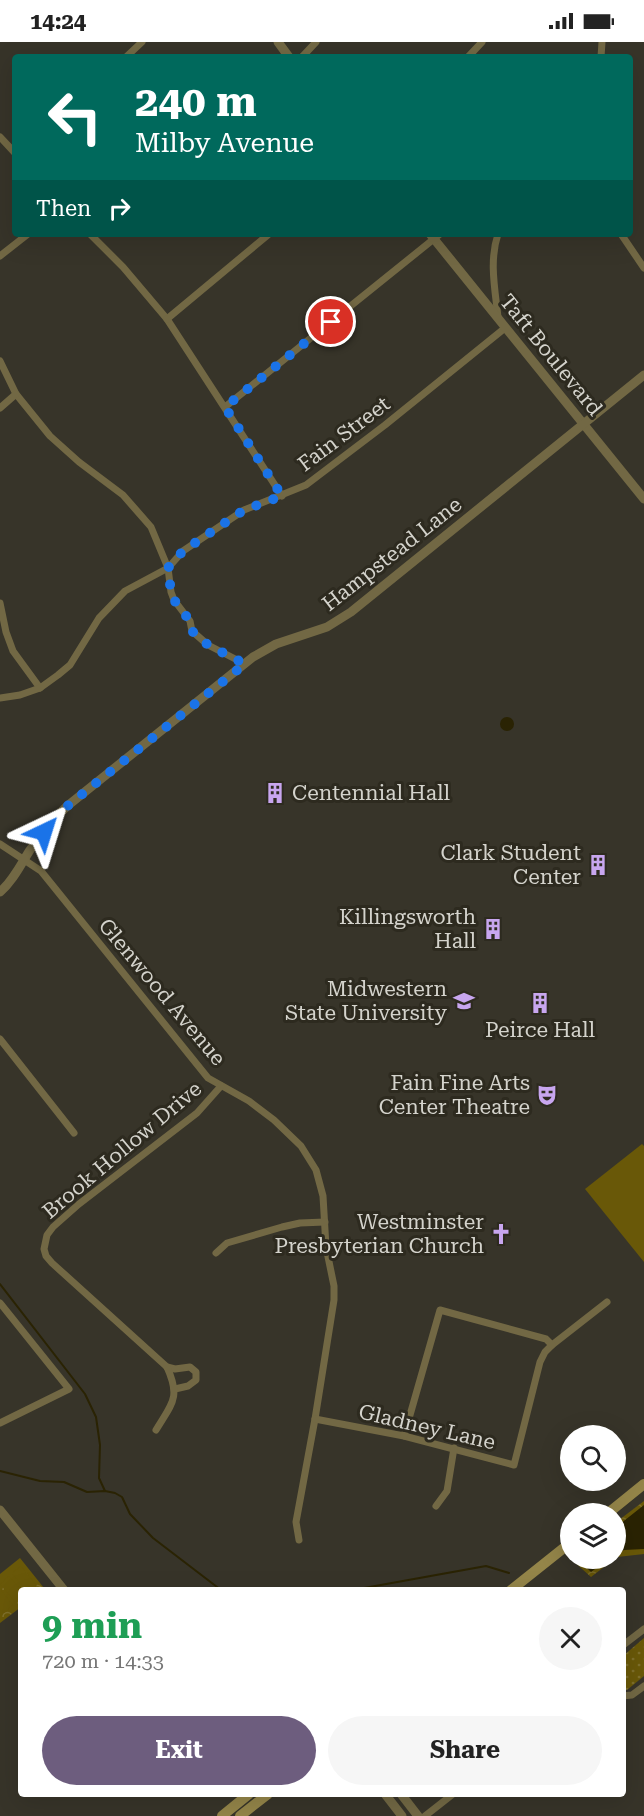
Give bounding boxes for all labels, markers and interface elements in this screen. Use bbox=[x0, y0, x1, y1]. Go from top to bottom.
text: 14:24 bbox=[30, 9, 86, 34]
text: 240 m bbox=[135, 77, 257, 126]
icon: left bbox=[36, 78, 114, 156]
text: Milby Avenue bbox=[135, 127, 314, 159]
icon: right bbox=[103, 192, 136, 225]
text: Then bbox=[36, 196, 91, 221]
street label: Taft Boulevard bbox=[495, 290, 607, 421]
pin bbox=[305, 296, 356, 347]
icon: arrive bbox=[314, 305, 347, 338]
street label: Fain Street bbox=[293, 392, 395, 476]
street label: Hampstead Lane bbox=[318, 492, 466, 616]
building icon: Centennial Hall bbox=[263, 781, 287, 805]
place label: Centennial Hall bbox=[292, 781, 451, 805]
position arrow bbox=[12, 800, 76, 864]
place label: Clark Student Center bbox=[441, 841, 581, 889]
building icon: Clark Student Center bbox=[586, 853, 610, 877]
place label: Killingsworth Hall bbox=[339, 905, 476, 953]
street label: Glenwood Avenue bbox=[94, 914, 230, 1070]
building icon: Killingsworth Hall bbox=[481, 917, 505, 941]
place label: Midwestern State University bbox=[285, 977, 448, 1025]
school or university icon: Midwestern State University bbox=[452, 989, 476, 1013]
building icon: Peirce Hall bbox=[528, 991, 552, 1015]
place label: Peirce Hall bbox=[485, 1018, 595, 1042]
place label: Fain Fine Arts Center Theatre bbox=[379, 1071, 530, 1119]
street label: Brook Hollow Drive bbox=[38, 1077, 206, 1223]
theatre icon: Fain Fine Arts Center Theatre bbox=[535, 1083, 559, 1107]
place label: Westminster Presbyterian Church bbox=[274, 1210, 484, 1258]
church icon: Westminster Presbyterian Church bbox=[489, 1222, 513, 1246]
street label: Gladney Lane bbox=[356, 1400, 498, 1454]
map controls bbox=[560, 1425, 626, 1569]
button: search bbox=[560, 1425, 626, 1491]
button: layers bbox=[560, 1503, 626, 1569]
text: 9 min bbox=[42, 1605, 142, 1647]
button: close bbox=[539, 1607, 602, 1670]
text: 720 m · 14:33 bbox=[42, 1649, 164, 1673]
button: Exit bbox=[42, 1716, 316, 1785]
button: Share bbox=[328, 1716, 602, 1785]

